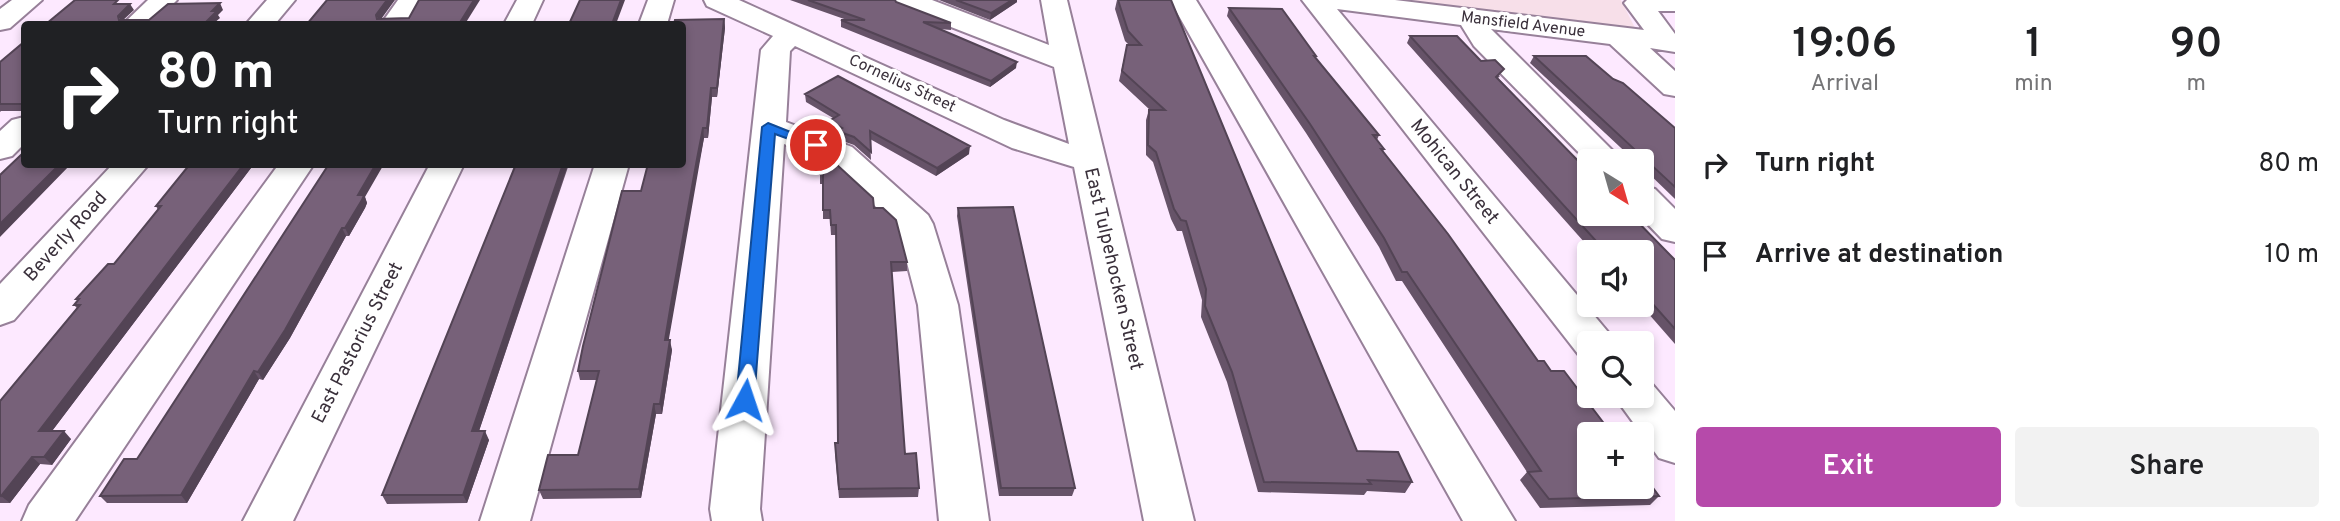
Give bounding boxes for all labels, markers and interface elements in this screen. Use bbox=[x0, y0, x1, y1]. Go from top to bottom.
street label: Mansfield Avenue bbox=[1460, 7, 1586, 43]
text: 19:06 bbox=[1792, 19, 1897, 72]
text: 1 bbox=[2025, 19, 2042, 72]
text: 90 bbox=[2170, 19, 2223, 72]
text: 80 m bbox=[157, 44, 274, 106]
icon: right bbox=[42, 49, 133, 140]
street label: Cornelius Street bbox=[845, 50, 959, 118]
text: Arrival bbox=[1810, 70, 1879, 99]
text: min bbox=[2014, 70, 2053, 99]
text: m bbox=[2187, 70, 2206, 99]
text: Turn right bbox=[157, 105, 299, 145]
pin bbox=[786, 115, 846, 175]
street label: Mohican Street bbox=[1404, 115, 1504, 229]
icon: arrive bbox=[797, 126, 835, 164]
icon: right bbox=[1696, 146, 1734, 184]
text: Turn right bbox=[1755, 148, 1875, 181]
text: 80 m bbox=[2259, 148, 2319, 181]
north arrow bbox=[1577, 149, 1654, 226]
map controls bbox=[1577, 149, 1654, 499]
street label: East Tulpehocken Street bbox=[1078, 165, 1148, 373]
street label: Beverly Road bbox=[19, 187, 113, 287]
icon: arrive bbox=[1696, 237, 1734, 275]
text: Arrive at destination bbox=[1755, 239, 2003, 272]
text: 10 m bbox=[2264, 239, 2319, 272]
button: sound bbox=[1577, 240, 1654, 317]
street label: East Pastorius Street bbox=[307, 258, 409, 428]
button: search bbox=[1577, 331, 1654, 408]
position arrow bbox=[708, 363, 782, 437]
button: + bbox=[1577, 422, 1654, 499]
button: Exit bbox=[1696, 427, 2001, 507]
button: Share bbox=[2015, 427, 2319, 507]

